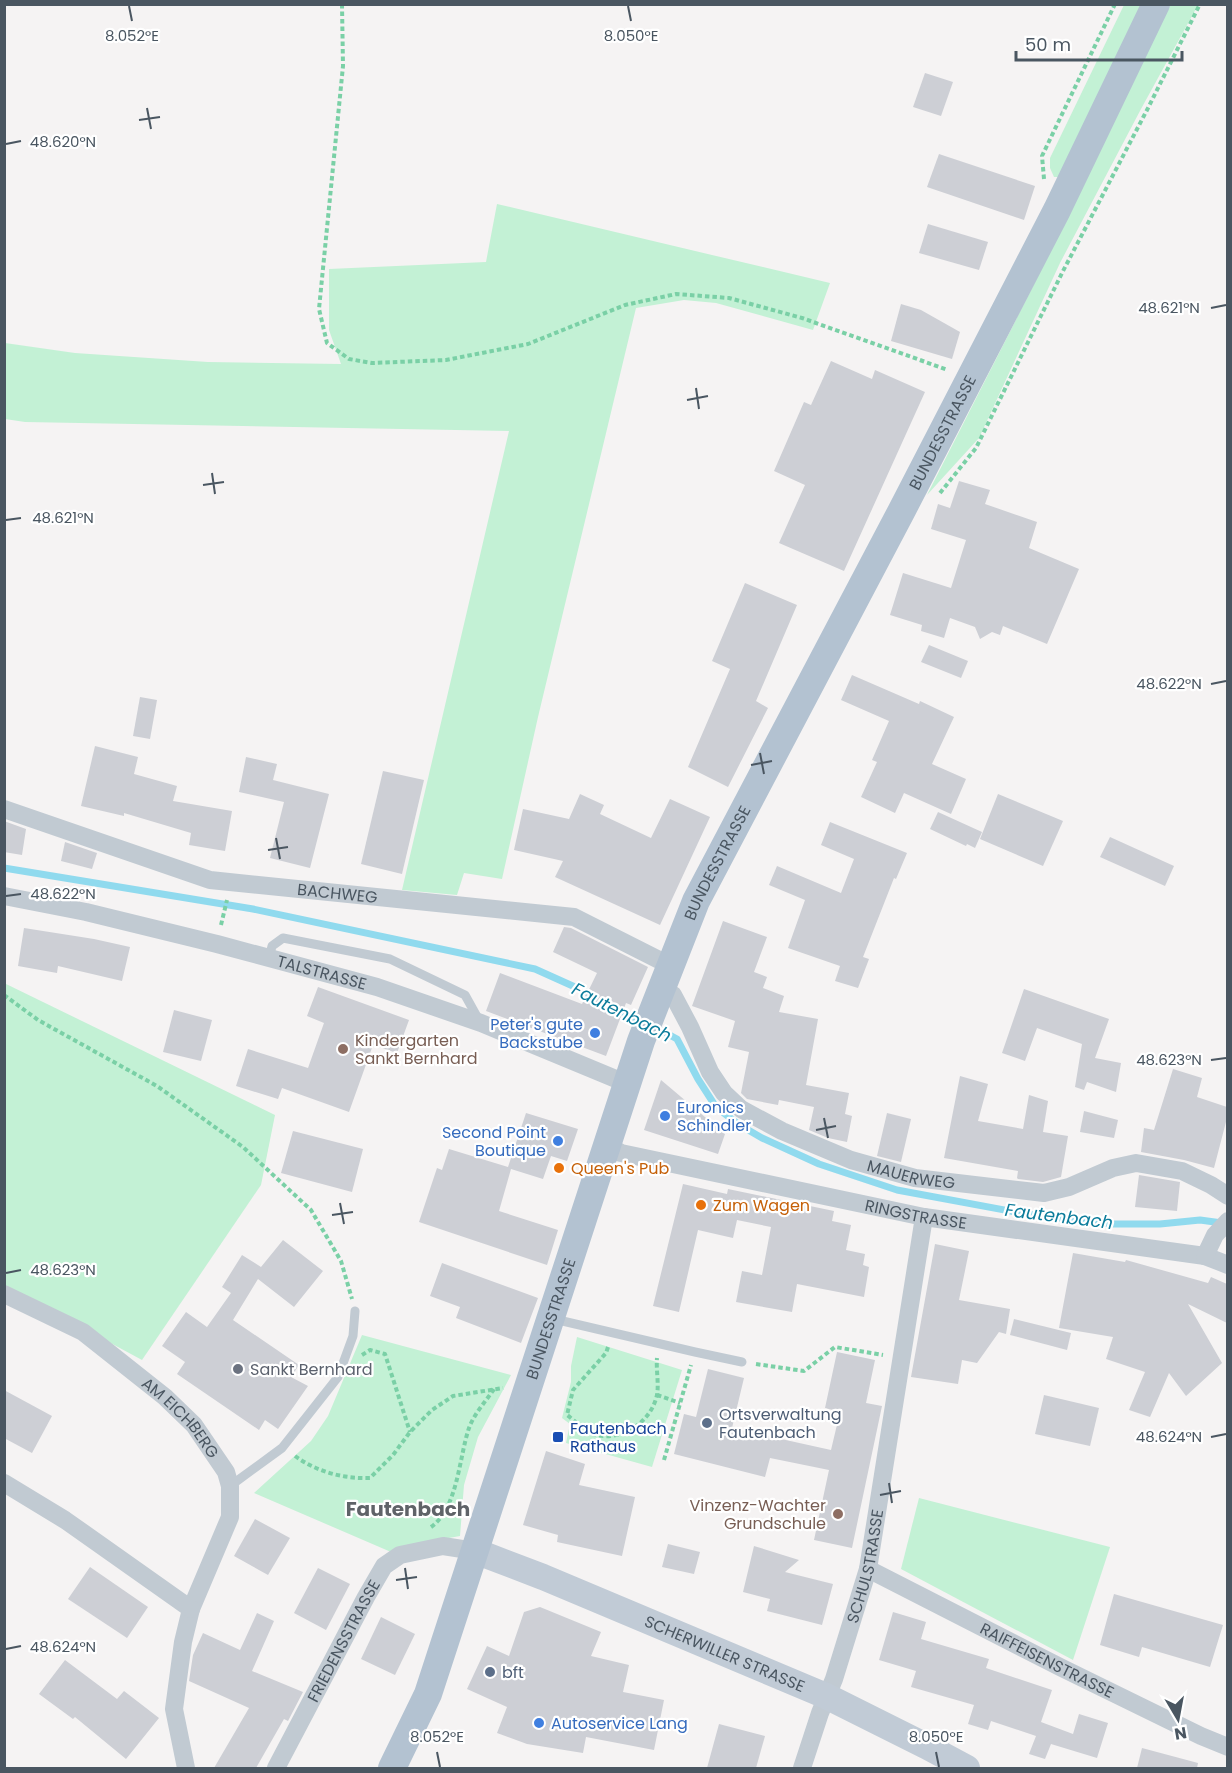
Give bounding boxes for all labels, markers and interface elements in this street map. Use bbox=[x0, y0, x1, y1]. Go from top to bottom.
scale bar bbox=[1016, 24, 1182, 62]
text: 8.052°E bbox=[105, 25, 159, 46]
text: 8.050°E bbox=[604, 25, 658, 46]
text: 50 m bbox=[1025, 32, 1071, 57]
text: 48.620°N bbox=[30, 131, 96, 152]
text: 48.621°N bbox=[1138, 297, 1200, 318]
street label: BUNDESSTRASSE bbox=[903, 371, 981, 494]
text: 48.621°N bbox=[32, 507, 94, 528]
text: 48.622°N bbox=[1136, 673, 1202, 694]
street label: BUNDESSTRASSE bbox=[678, 801, 756, 924]
street label: BACHWEG bbox=[296, 877, 379, 908]
text: 48.622°N bbox=[30, 883, 96, 904]
street label: TALSTRASSE bbox=[274, 949, 369, 995]
water label: Fautenbach bbox=[568, 976, 676, 1048]
place label: Peter's gute Backstube bbox=[490, 1013, 583, 1054]
marker: Peter's gute Backstube bbox=[588, 1026, 602, 1040]
place label: Kindergarten Sankt Bernhard bbox=[355, 1029, 478, 1070]
marker: Kindergarten Sankt Bernhard bbox=[336, 1042, 350, 1056]
text: 48.623°N bbox=[1136, 1049, 1202, 1070]
place label: Euronics Schindler bbox=[677, 1096, 751, 1137]
marker: Euronics Schindler bbox=[658, 1109, 672, 1123]
place label: Second Point Boutique bbox=[442, 1121, 546, 1162]
marker: Second Point Boutique bbox=[551, 1134, 565, 1148]
street label: MAUERWEG bbox=[864, 1154, 956, 1194]
place label: Queen's Pub bbox=[571, 1157, 670, 1180]
marker: Queen's Pub bbox=[552, 1161, 566, 1175]
street label: RINGSTRASSE bbox=[863, 1193, 968, 1234]
place label: Zum Wagen bbox=[713, 1194, 810, 1217]
water label: Fautenbach bbox=[1003, 1197, 1115, 1235]
marker: Zum Wagen bbox=[694, 1198, 708, 1212]
street label: BUNDESSTRASSE bbox=[520, 1255, 581, 1382]
text: 48.623°N bbox=[30, 1259, 96, 1280]
place label: Sankt Bernhard bbox=[250, 1358, 373, 1381]
marker: Sankt Bernhard bbox=[231, 1362, 245, 1376]
street label: AM EICHBERG bbox=[137, 1371, 225, 1463]
place label: Ortsverwaltung Fautenbach bbox=[719, 1403, 842, 1444]
marker: Ortsverwaltung Fautenbach bbox=[700, 1416, 714, 1430]
place label: Fautenbach Rathaus bbox=[570, 1417, 667, 1458]
text: 48.624°N bbox=[1136, 1426, 1202, 1447]
marker: Fautenbach Rathaus bbox=[551, 1430, 565, 1444]
place label: Vinzenz-Wachter Grundschule bbox=[689, 1494, 826, 1535]
district label: Fautenbach bbox=[346, 1495, 470, 1523]
marker: Vinzenz-Wachter Grundschule bbox=[831, 1507, 845, 1521]
street label: SCHULSTRASSE bbox=[841, 1508, 889, 1626]
street label: FRIEDENSSTRASSE bbox=[301, 1575, 385, 1706]
street label: SCHERWILLER STRASSE bbox=[641, 1609, 809, 1697]
street label: RAIFFEISENSTRASSE bbox=[976, 1617, 1118, 1703]
text: 48.624°N bbox=[30, 1636, 96, 1657]
place label: bft bbox=[502, 1661, 524, 1684]
marker: bft bbox=[483, 1665, 497, 1679]
north arrow bbox=[1148, 1689, 1208, 1749]
place label: Autoservice Lang bbox=[551, 1712, 688, 1735]
marker: Autoservice Lang bbox=[532, 1716, 546, 1730]
text: N bbox=[1173, 1721, 1188, 1746]
text: 8.052°E bbox=[410, 1726, 464, 1747]
text: 8.050°E bbox=[909, 1726, 963, 1747]

